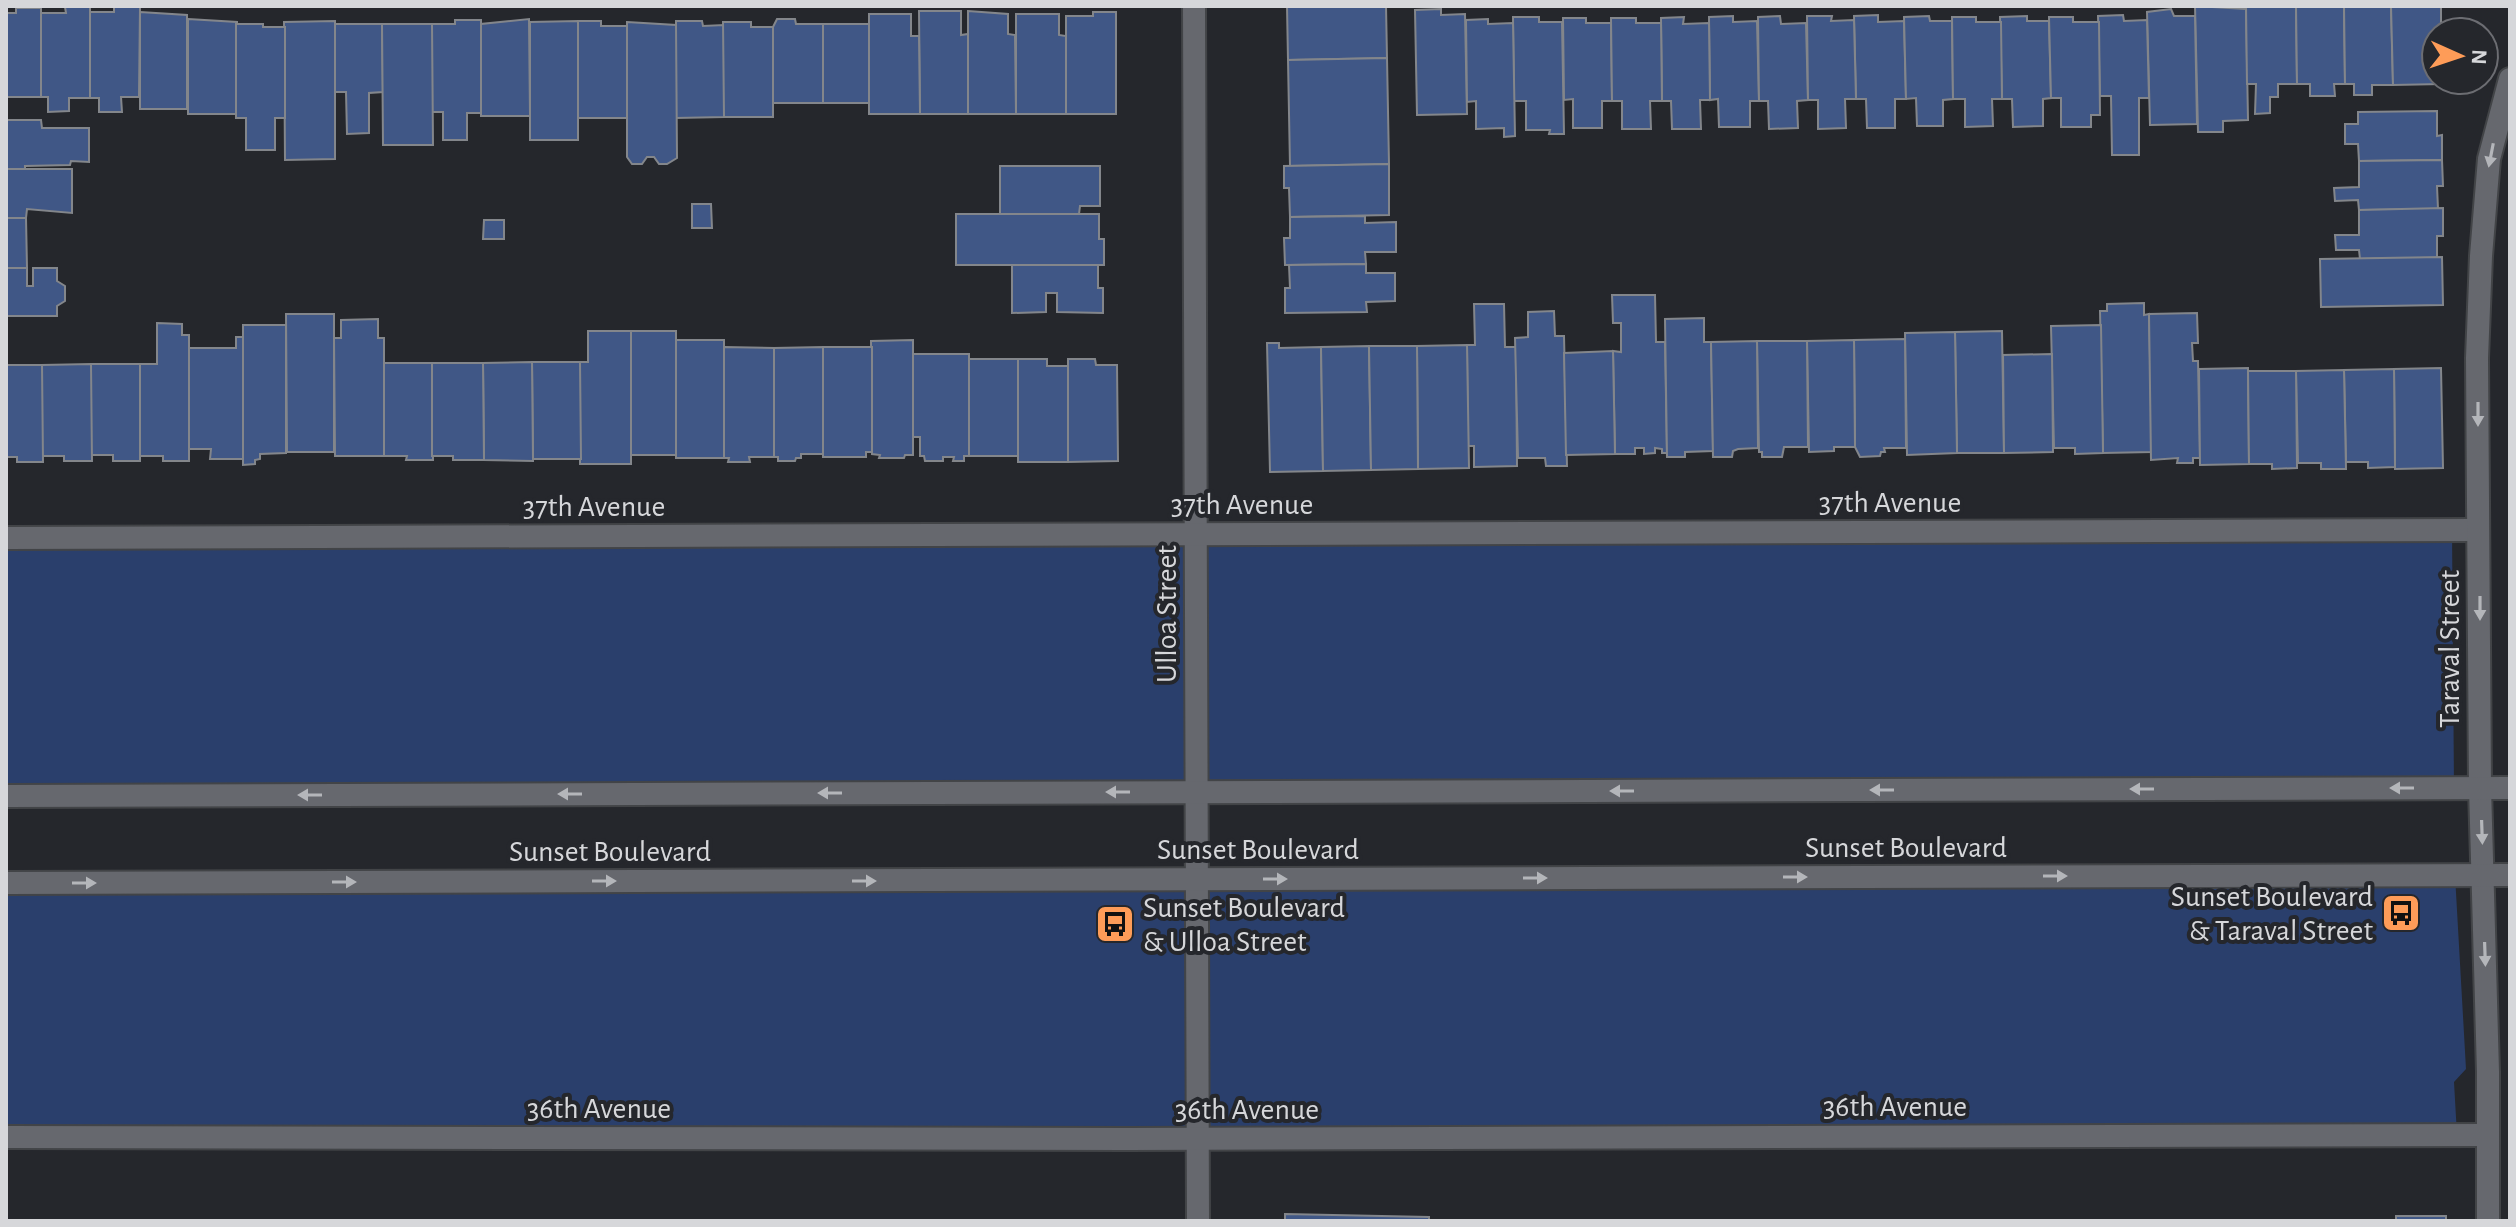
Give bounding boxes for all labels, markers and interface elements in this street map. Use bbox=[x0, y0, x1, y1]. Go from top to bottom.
north arrow bbox=[2420, 16, 2500, 96]
text: N bbox=[2468, 49, 2490, 65]
one-way arrow bbox=[2484, 143, 2497, 168]
one-way arrow bbox=[2472, 402, 2484, 427]
street label: 37th Avenue bbox=[1819, 488, 1961, 518]
street label: 37th Avenue bbox=[1171, 490, 1313, 520]
street label: 37th Avenue bbox=[523, 492, 665, 522]
street label: Ulloa Street bbox=[1152, 545, 1182, 683]
street label: Taraval Street bbox=[2435, 569, 2465, 728]
one-way arrow bbox=[2473, 596, 2486, 621]
one-way arrow bbox=[2389, 782, 2414, 794]
one-way arrow bbox=[2129, 783, 2154, 795]
one-way arrow bbox=[1869, 784, 1894, 796]
one-way arrow bbox=[1609, 785, 1634, 797]
one-way arrow bbox=[1105, 786, 1130, 798]
one-way arrow bbox=[817, 787, 842, 799]
one-way arrow bbox=[557, 788, 582, 800]
one-way arrow bbox=[297, 789, 322, 801]
one-way arrow bbox=[2475, 820, 2488, 845]
street label: Sunset Boulevard bbox=[1805, 833, 2007, 863]
street label: Sunset Boulevard bbox=[1157, 835, 1359, 865]
street label: Sunset Boulevard bbox=[509, 837, 711, 867]
one-way arrow bbox=[2043, 870, 2068, 882]
one-way arrow bbox=[1783, 871, 1808, 883]
one-way arrow bbox=[1523, 872, 1548, 884]
one-way arrow bbox=[1263, 873, 1288, 885]
one-way arrow bbox=[852, 874, 877, 887]
one-way arrow bbox=[592, 875, 617, 887]
one-way arrow bbox=[332, 876, 357, 888]
one-way arrow bbox=[72, 877, 97, 889]
place label: Sunset Boulevard & Taraval Street bbox=[2171, 882, 2373, 946]
bus stop icon: Sunset Boulevard & Taraval Street bbox=[2380, 892, 2422, 934]
place label: Sunset Boulevard & Ulloa Street bbox=[1143, 893, 1345, 957]
bus stop icon: Sunset Boulevard & Ulloa Street bbox=[1094, 903, 1136, 945]
one-way arrow bbox=[2478, 942, 2491, 967]
street label: 36th Avenue bbox=[1823, 1092, 1967, 1122]
street label: 36th Avenue bbox=[527, 1094, 671, 1124]
street label: 36th Avenue bbox=[1175, 1095, 1319, 1125]

